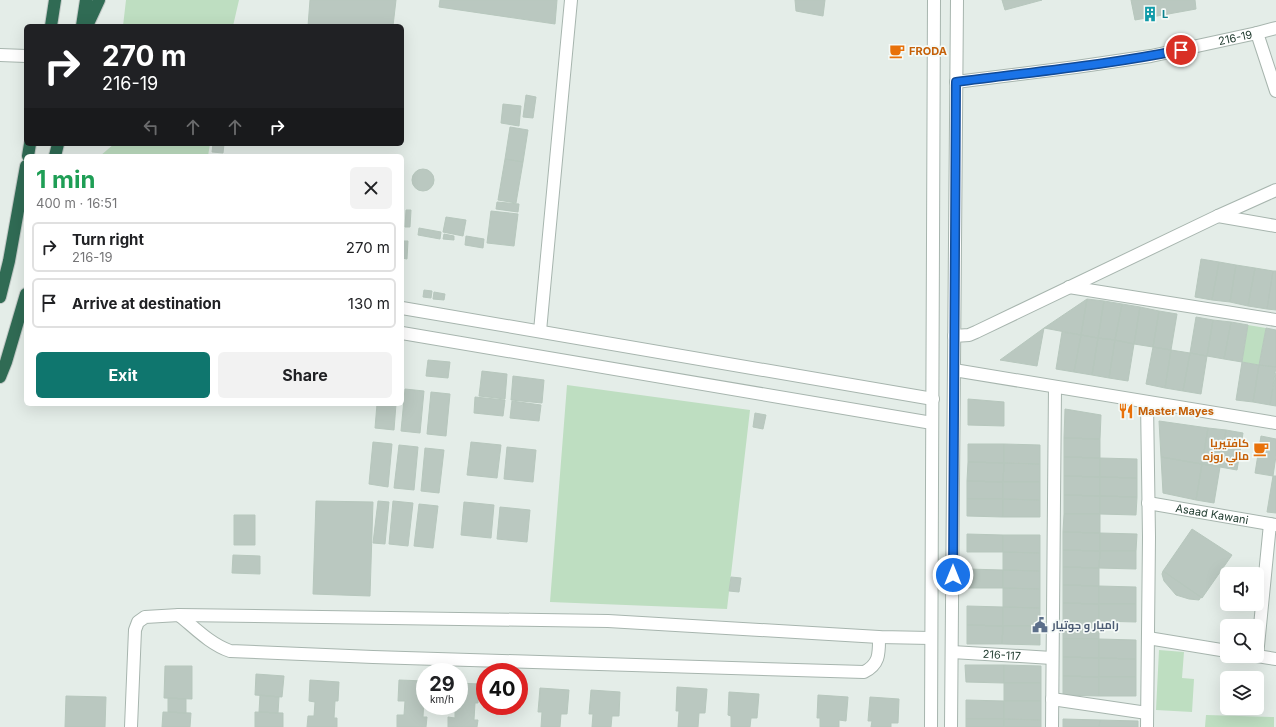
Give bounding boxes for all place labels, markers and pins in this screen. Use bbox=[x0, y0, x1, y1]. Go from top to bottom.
building icon: L bbox=[1141, 5, 1159, 23]
place label: L bbox=[1162, 7, 1168, 21]
pin bbox=[1164, 33, 1198, 67]
cafe icon: FRODA bbox=[888, 42, 906, 60]
place label: FRODA bbox=[909, 44, 947, 58]
restaurant icon: Master Mayes bbox=[1117, 402, 1135, 420]
place label: Master Mayes bbox=[1138, 404, 1214, 418]
place label: كافتيريا مالي روزه bbox=[1203, 436, 1249, 466]
cafe icon: كافتيريا مالي روزه bbox=[1252, 440, 1270, 458]
public building icon: رامیار و جوتیار bbox=[1031, 616, 1049, 634]
place label: رامیار و جوتیار bbox=[1051, 618, 1119, 633]

